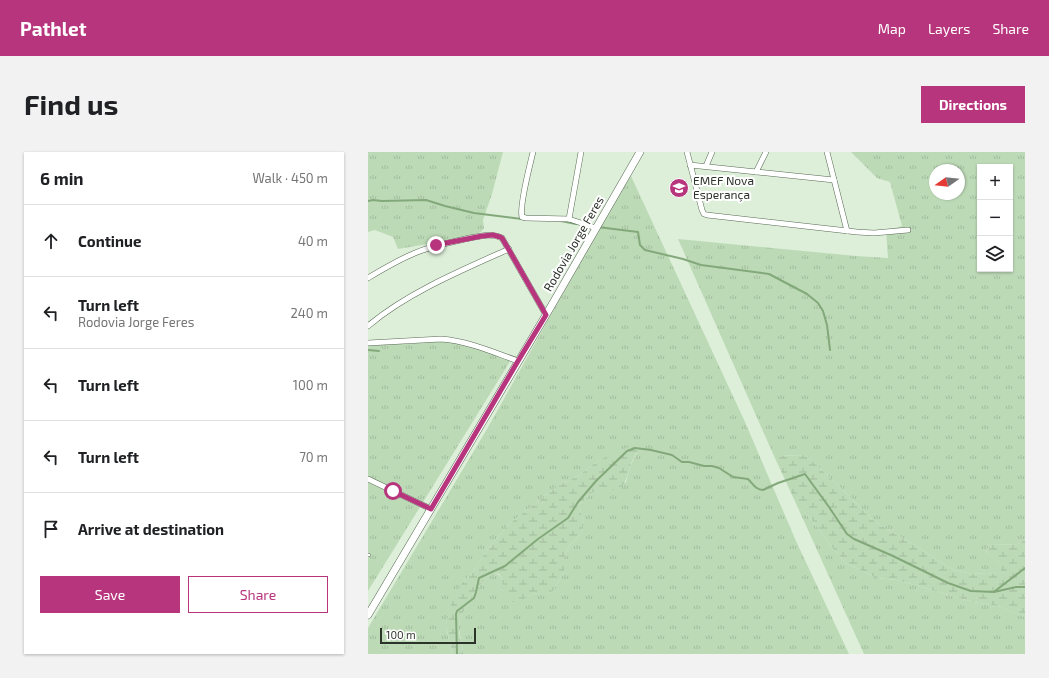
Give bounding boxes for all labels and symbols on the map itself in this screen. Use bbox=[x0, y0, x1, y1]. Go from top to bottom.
north arrow bbox=[929, 164, 965, 200]
place label: EMEF Nova Esperança bbox=[693, 173, 754, 202]
school or university icon: EMEF Nova Esperança bbox=[668, 177, 690, 199]
street label: Rodovia Jorge Feres bbox=[540, 193, 606, 294]
route end bbox=[427, 236, 445, 254]
route start bbox=[384, 482, 402, 500]
scale bar bbox=[380, 626, 476, 645]

